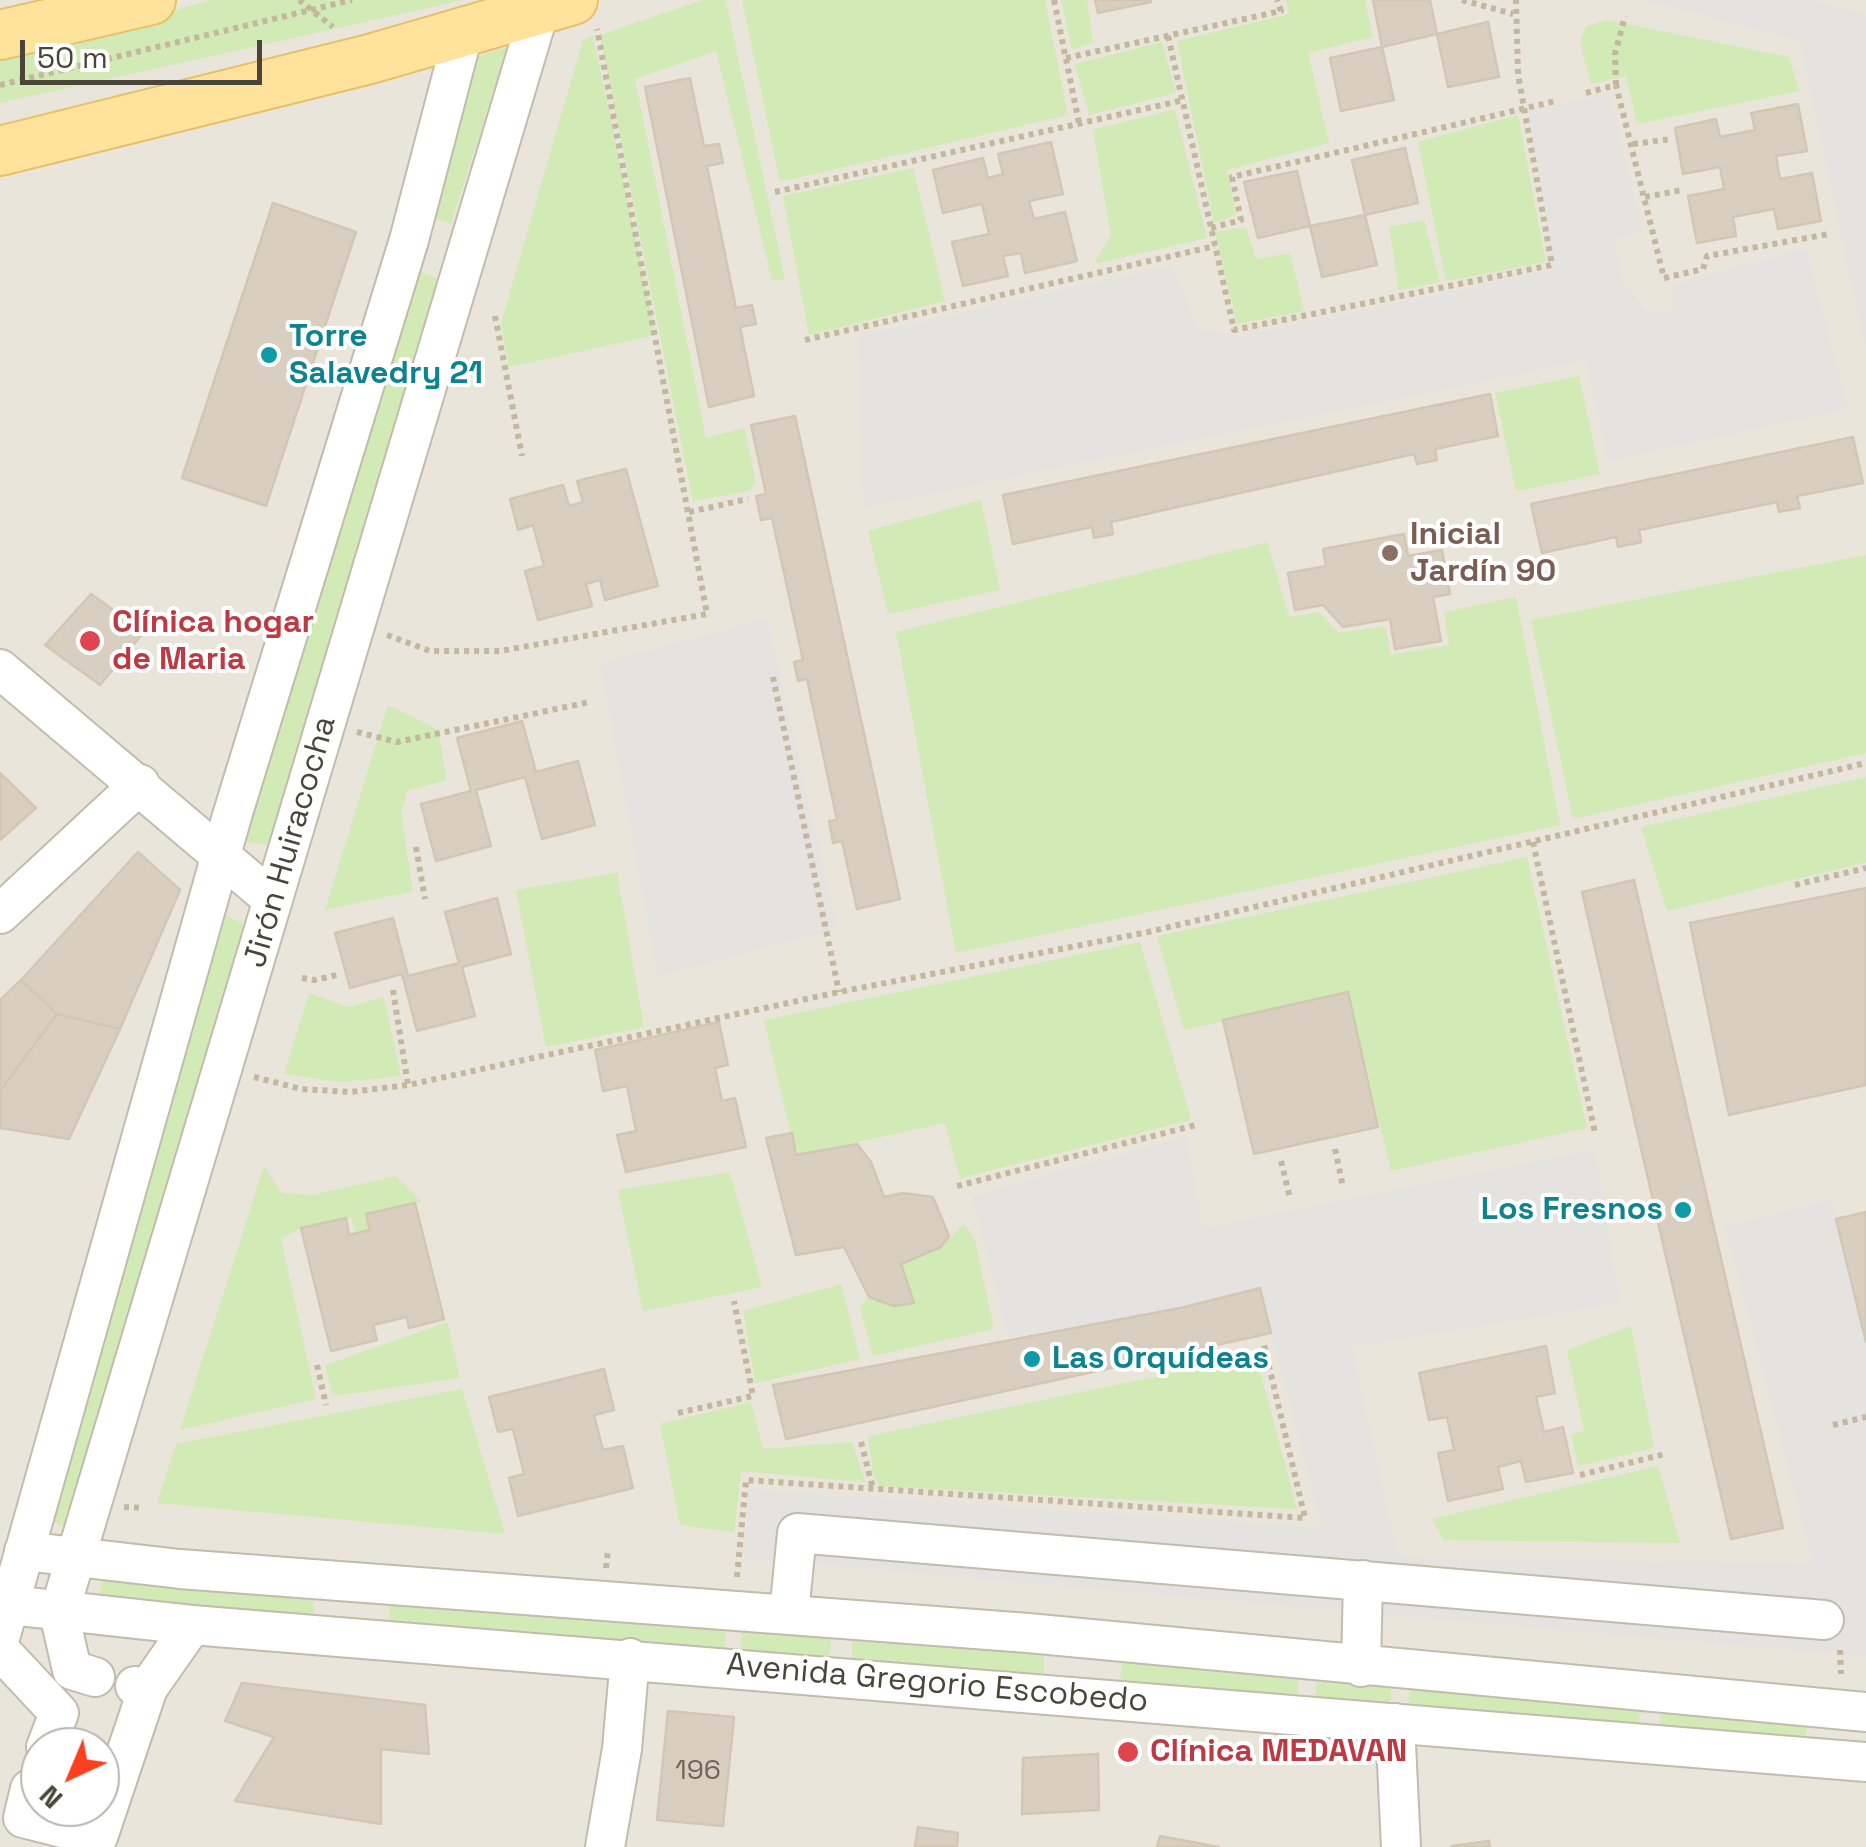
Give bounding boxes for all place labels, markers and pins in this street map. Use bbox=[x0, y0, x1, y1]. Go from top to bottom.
place label: Torre Salavedry 21 bbox=[289, 318, 483, 393]
marker: Torre Salavedry 21 bbox=[258, 344, 280, 366]
place label: Inicial Jardín 90 bbox=[1410, 516, 1556, 591]
marker: Inicial Jardín 90 bbox=[1379, 542, 1401, 564]
place label: Clínica hogar de Maria bbox=[112, 604, 314, 679]
marker: Clínica hogar de Maria bbox=[77, 628, 103, 654]
place label: Los Fresnos bbox=[1481, 1191, 1663, 1229]
marker: Los Fresnos bbox=[1672, 1199, 1694, 1221]
place label: Las Orquídeas bbox=[1052, 1340, 1269, 1378]
marker: Las Orquídeas bbox=[1021, 1348, 1043, 1370]
place label: Clínica MEDAVAN bbox=[1150, 1733, 1407, 1771]
marker: Clínica MEDAVAN bbox=[1115, 1739, 1141, 1765]

